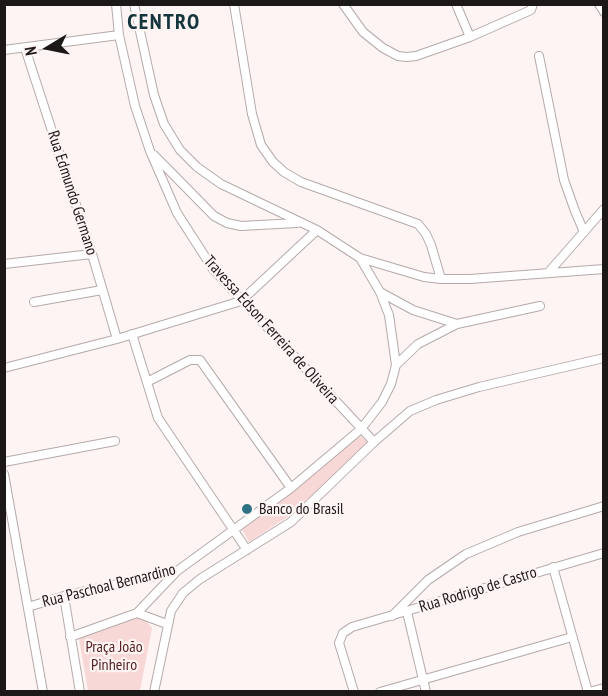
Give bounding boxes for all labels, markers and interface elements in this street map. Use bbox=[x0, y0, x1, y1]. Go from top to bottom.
district label: CENTRO bbox=[127, 10, 201, 36]
north arrow bbox=[18, 18, 78, 78]
text: N bbox=[20, 45, 41, 57]
street label: Rua Edmundo Germano bbox=[43, 128, 101, 258]
street label: Travessa Edson Ferreira de Oliveira bbox=[199, 252, 343, 408]
place label: Banco do Brasil bbox=[259, 499, 344, 519]
marker: Banco do Brasil bbox=[240, 502, 254, 516]
street label: Rua Paschoal Bernardino bbox=[40, 560, 178, 612]
street label: Rua Rodrigo de Castro bbox=[417, 563, 539, 617]
park label: Praça João Pinheiro bbox=[85, 637, 143, 675]

